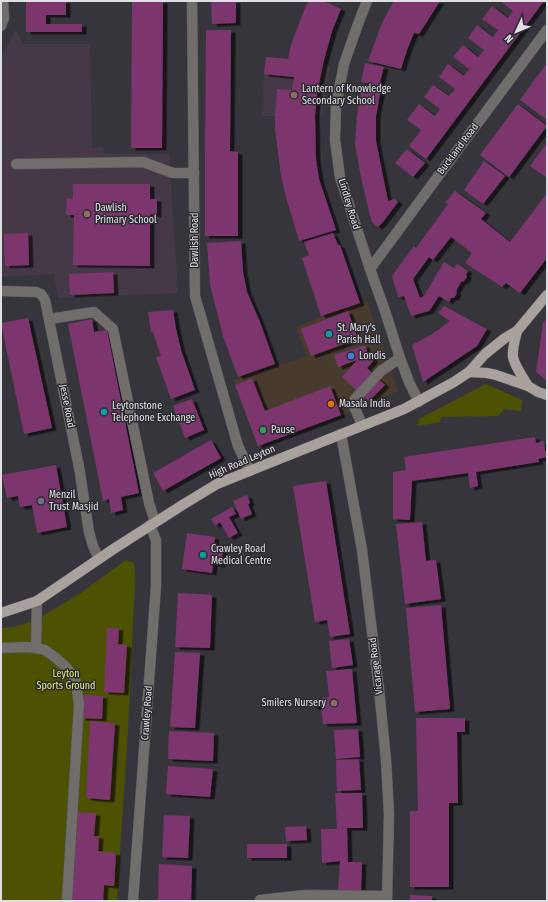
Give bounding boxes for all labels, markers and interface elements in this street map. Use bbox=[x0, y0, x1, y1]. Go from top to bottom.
north arrow bbox=[496, 12, 536, 52]
text: N bbox=[502, 32, 516, 45]
place label: Lantern of Knowledge Secondary School bbox=[302, 83, 391, 107]
marker: Lantern of Knowledge Secondary School bbox=[289, 90, 299, 100]
street label: Buckland Road bbox=[435, 121, 481, 177]
street label: Lindley Road bbox=[336, 177, 362, 231]
place label: Dawlish Primary School bbox=[95, 202, 157, 226]
marker: Dawlish Primary School bbox=[82, 209, 92, 219]
street label: Dawlish Road bbox=[189, 213, 201, 267]
place label: St. Mary's Parish Hall bbox=[337, 322, 381, 346]
marker: St. Mary's Parish Hall bbox=[324, 329, 334, 339]
place label: Londis bbox=[359, 350, 386, 362]
marker: Londis bbox=[346, 351, 356, 361]
street label: Jesse Road bbox=[57, 383, 77, 429]
place label: Masala India bbox=[339, 398, 391, 410]
marker: Masala India bbox=[326, 399, 336, 409]
place label: Leytonstone Telephone Exchange bbox=[112, 400, 195, 424]
marker: Leytonstone Telephone Exchange bbox=[99, 407, 109, 417]
place label: Pause bbox=[271, 424, 295, 436]
marker: Pause bbox=[258, 425, 268, 435]
street label: High Road Leyton bbox=[207, 443, 277, 481]
place label: Menzil Trust Masjid bbox=[49, 489, 99, 513]
marker: Menzil Trust Masjid bbox=[36, 496, 46, 506]
place label: Crawley Road Medical Centre bbox=[211, 543, 271, 567]
marker: Crawley Road Medical Centre bbox=[198, 550, 208, 560]
street label: Vicarage Road bbox=[367, 637, 385, 695]
park label: Leyton Sports Ground bbox=[37, 668, 95, 692]
street label: Crawley Road bbox=[139, 685, 155, 741]
place label: Smilers Nursery bbox=[262, 697, 327, 709]
marker: Smilers Nursery bbox=[329, 698, 339, 708]

